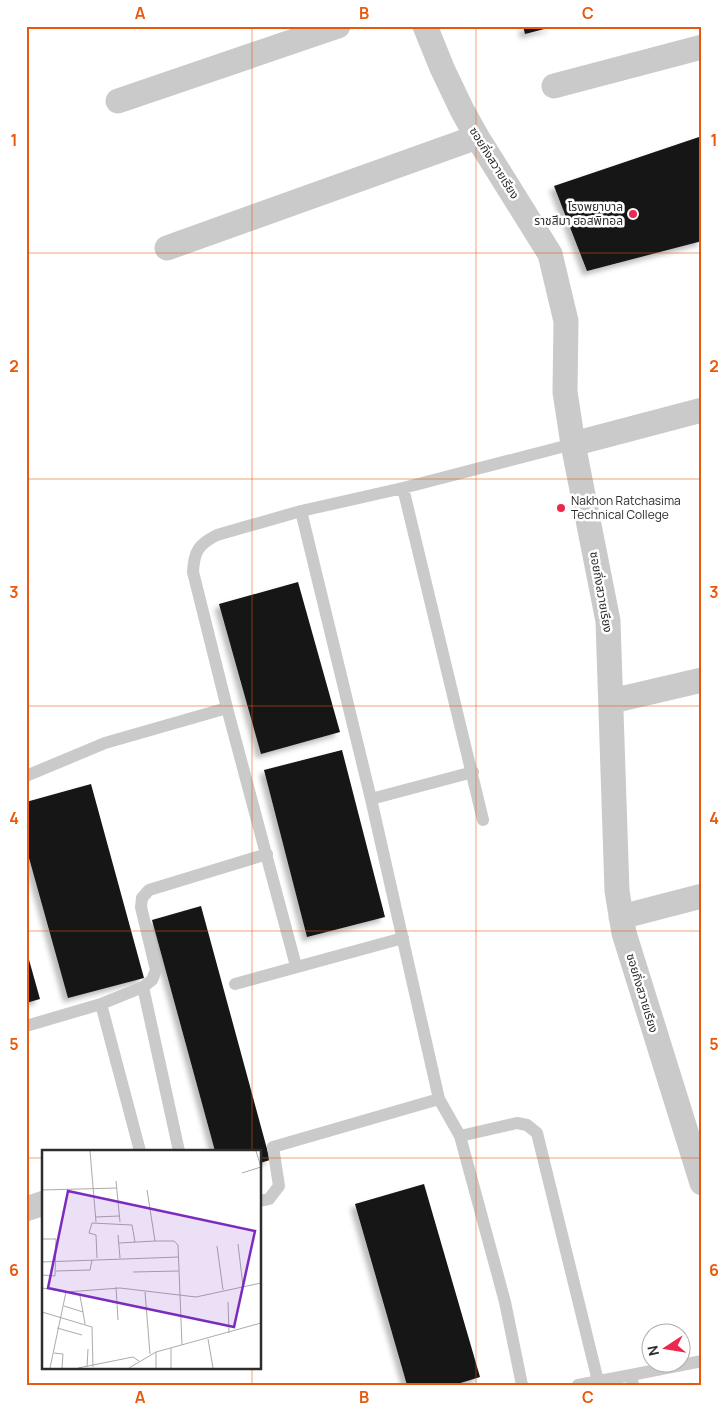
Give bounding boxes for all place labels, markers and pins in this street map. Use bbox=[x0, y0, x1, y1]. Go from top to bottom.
place label: โรงพยาบาล ราชสีมา ฮอสพิทอล bbox=[534, 198, 623, 229]
marker: โรงพยาบาล ราชสีมา ฮอสพิทอล bbox=[627, 208, 639, 220]
place label: Nakhon Ratchasima Technical College bbox=[571, 492, 681, 523]
marker: Nakhon Ratchasima Technical College bbox=[555, 502, 567, 514]

